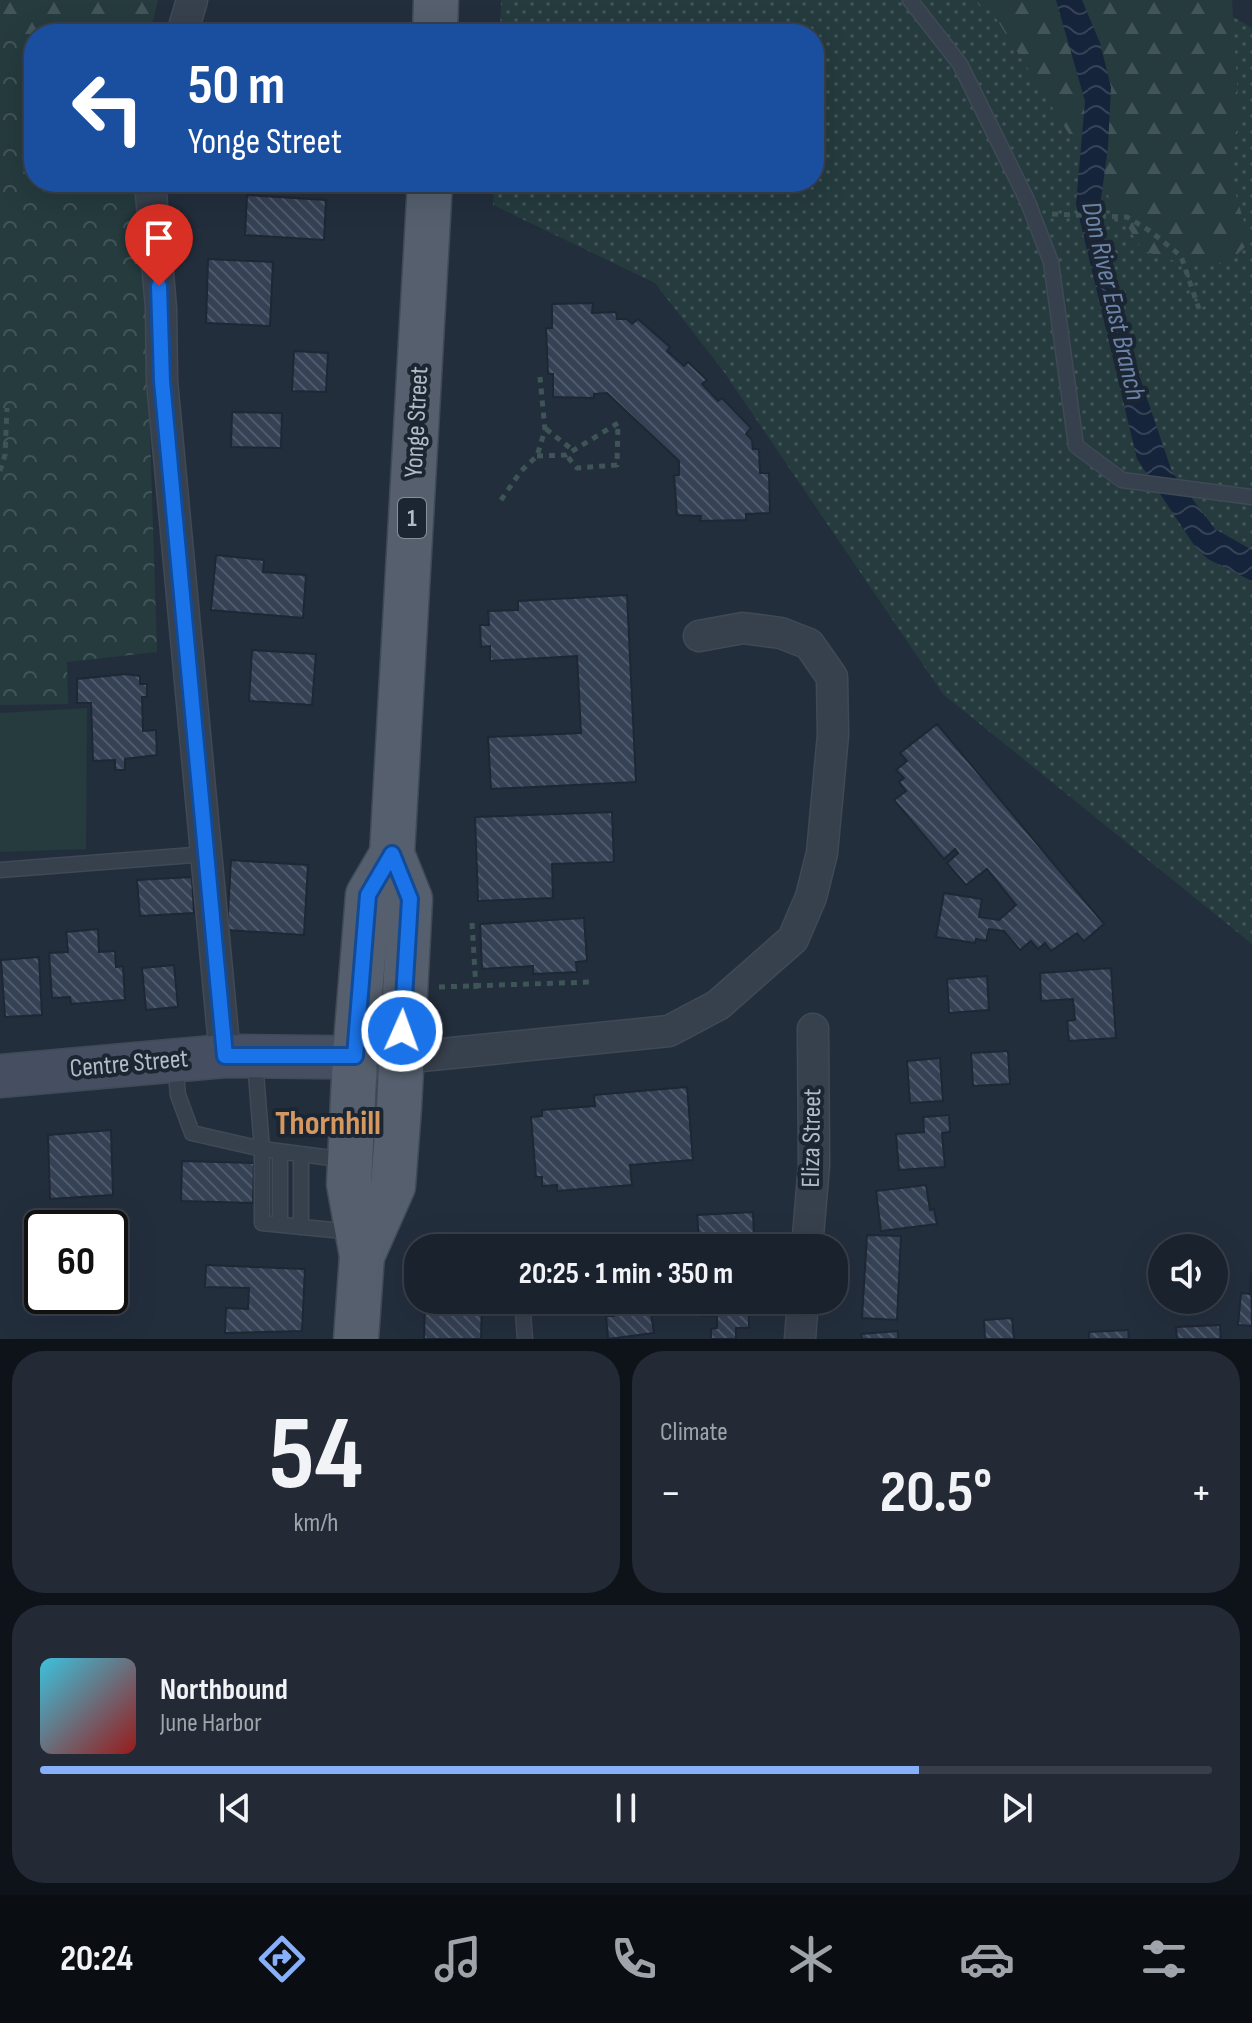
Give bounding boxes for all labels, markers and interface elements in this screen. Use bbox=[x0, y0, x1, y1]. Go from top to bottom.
text: 50 m bbox=[188, 53, 285, 120]
icon: left bbox=[56, 56, 160, 160]
text: Yonge Street bbox=[188, 121, 342, 164]
water label: Don River East Branch bbox=[1074, 198, 1152, 404]
pin bbox=[125, 204, 193, 286]
icon: arrive bbox=[137, 216, 181, 260]
street label: Yonge Street bbox=[399, 366, 435, 478]
road number: 1 bbox=[398, 498, 426, 538]
position arrow bbox=[360, 989, 444, 1073]
street label: Centre Street bbox=[69, 1043, 189, 1085]
street label: Eliza Street bbox=[796, 1088, 828, 1188]
district label: Thornhill bbox=[275, 1103, 381, 1144]
speed limit sign: 60 bbox=[24, 1210, 128, 1314]
map controls bbox=[1148, 1234, 1228, 1314]
button: sound bbox=[1148, 1234, 1228, 1314]
text: 20:25 · 1 min · 350 m bbox=[519, 1256, 733, 1292]
text: 54 bbox=[269, 1393, 363, 1518]
text: Climate bbox=[660, 1417, 728, 1448]
text: 20.5° bbox=[880, 1457, 992, 1529]
text: − bbox=[660, 1467, 682, 1520]
text: + bbox=[1190, 1467, 1212, 1520]
text: km/h bbox=[294, 1508, 338, 1539]
text: Northbound bbox=[160, 1672, 288, 1708]
text: June Harbor bbox=[160, 1708, 262, 1739]
icon: previous bbox=[213, 1786, 257, 1830]
icon: pause bbox=[604, 1786, 648, 1830]
icon: next bbox=[995, 1786, 1039, 1830]
icon: directions bbox=[254, 1931, 310, 1987]
icon: music bbox=[430, 1931, 486, 1987]
icon: phone bbox=[606, 1931, 662, 1987]
icon: climate bbox=[783, 1931, 839, 1987]
icon: car bbox=[959, 1931, 1015, 1987]
icon: filters bbox=[1136, 1931, 1192, 1987]
text: 20:24 bbox=[60, 1938, 133, 1981]

